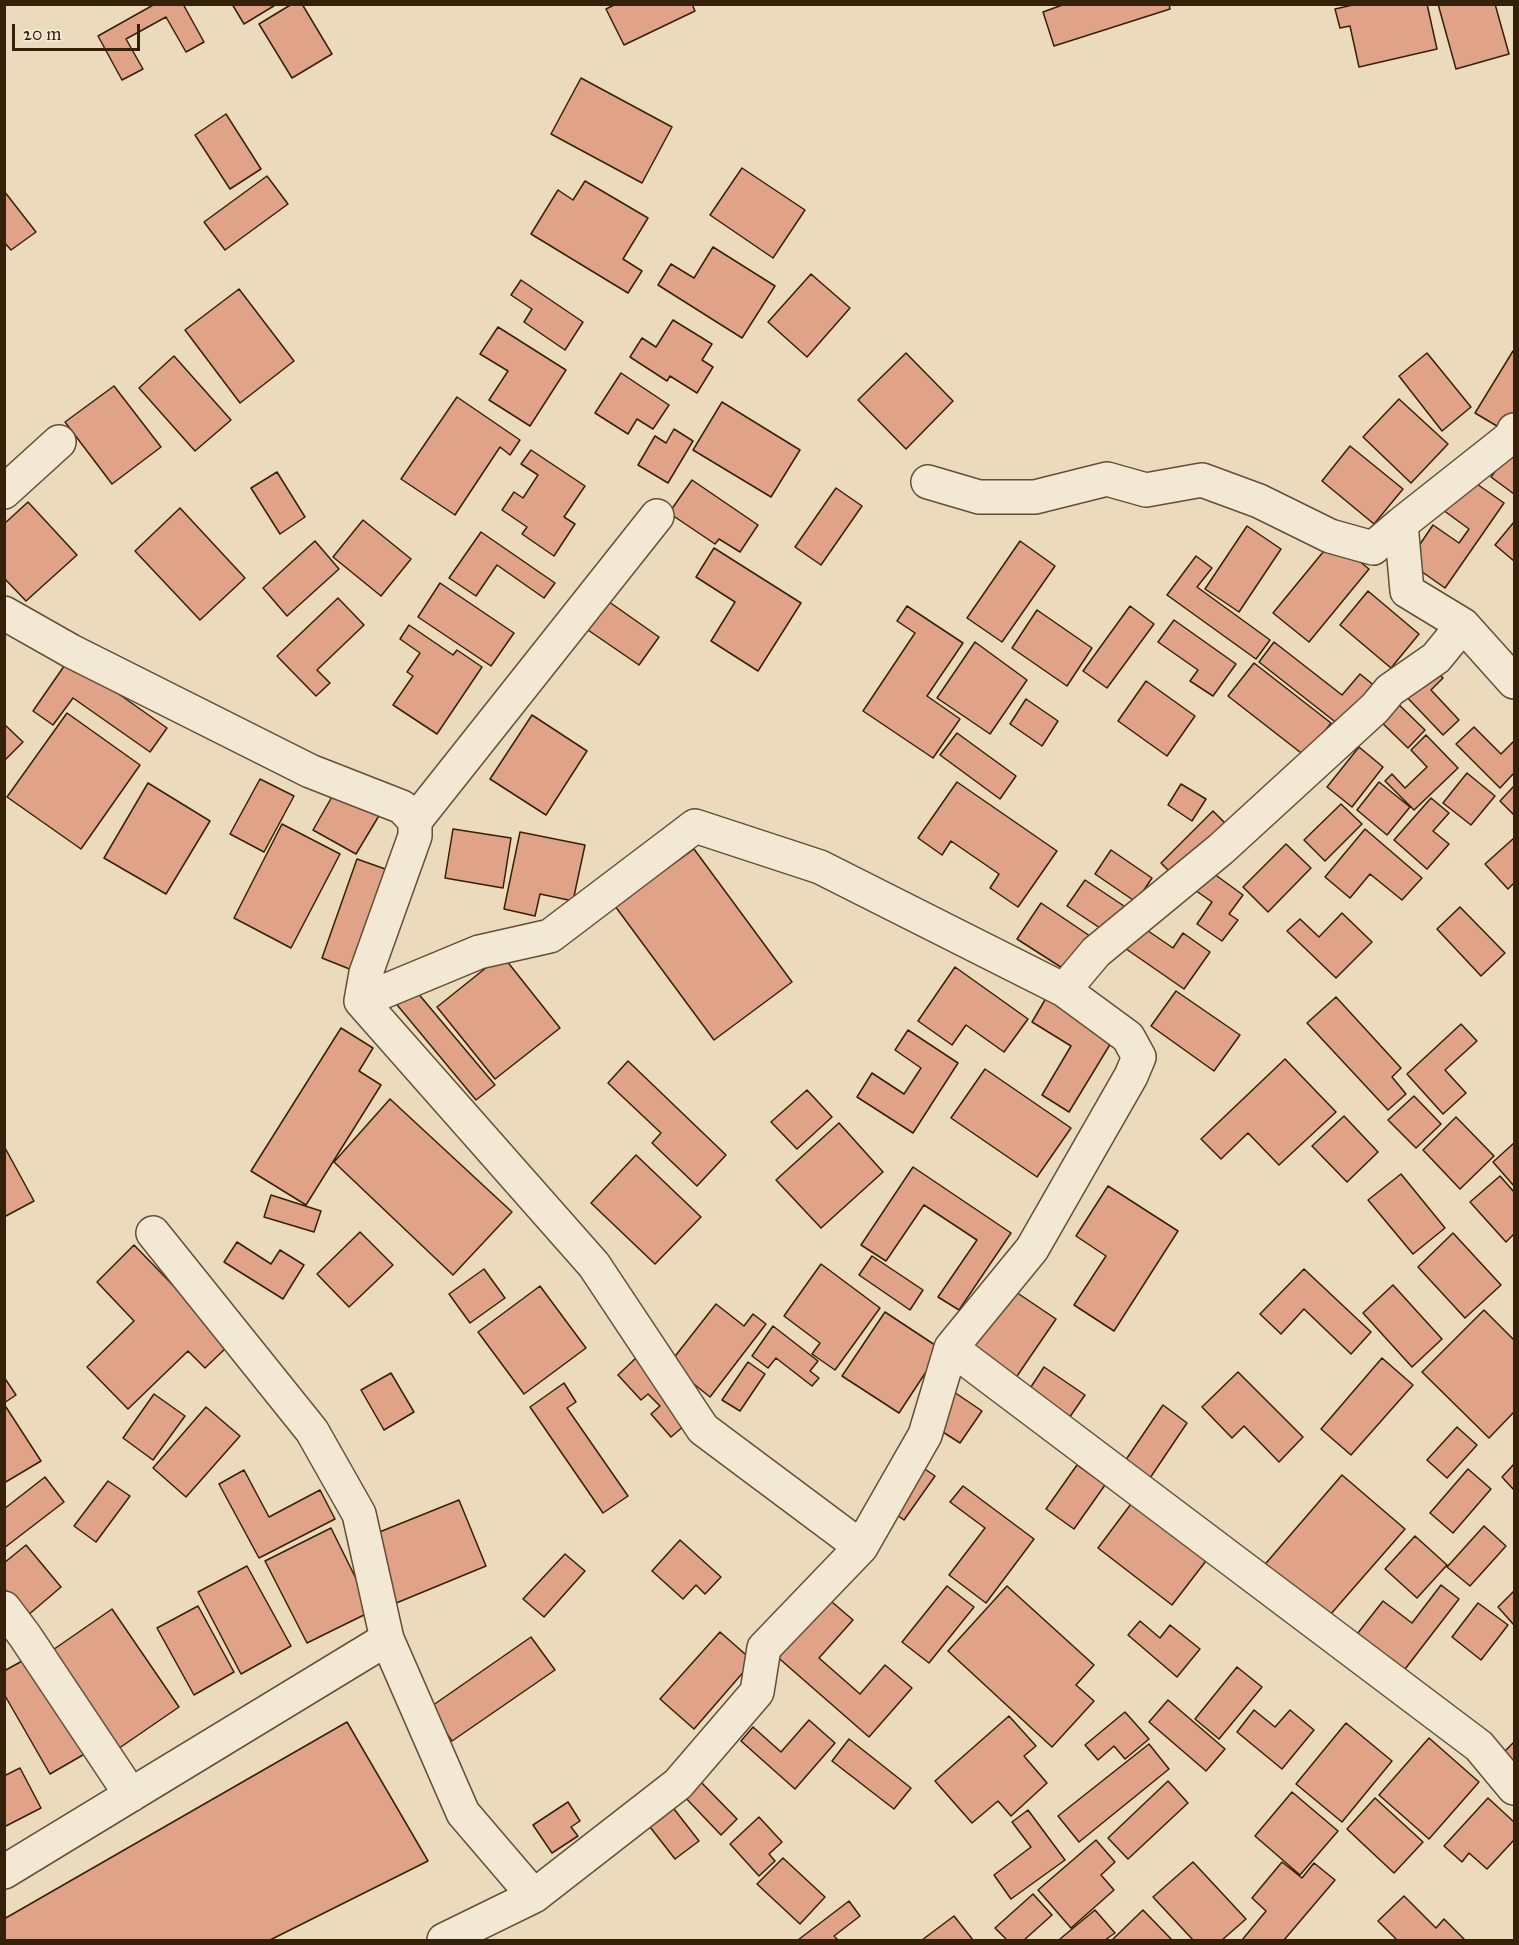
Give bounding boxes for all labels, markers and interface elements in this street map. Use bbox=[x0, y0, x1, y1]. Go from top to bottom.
scale bar bbox=[15, 12, 142, 50]
text: 20 m bbox=[23, 23, 61, 45]

